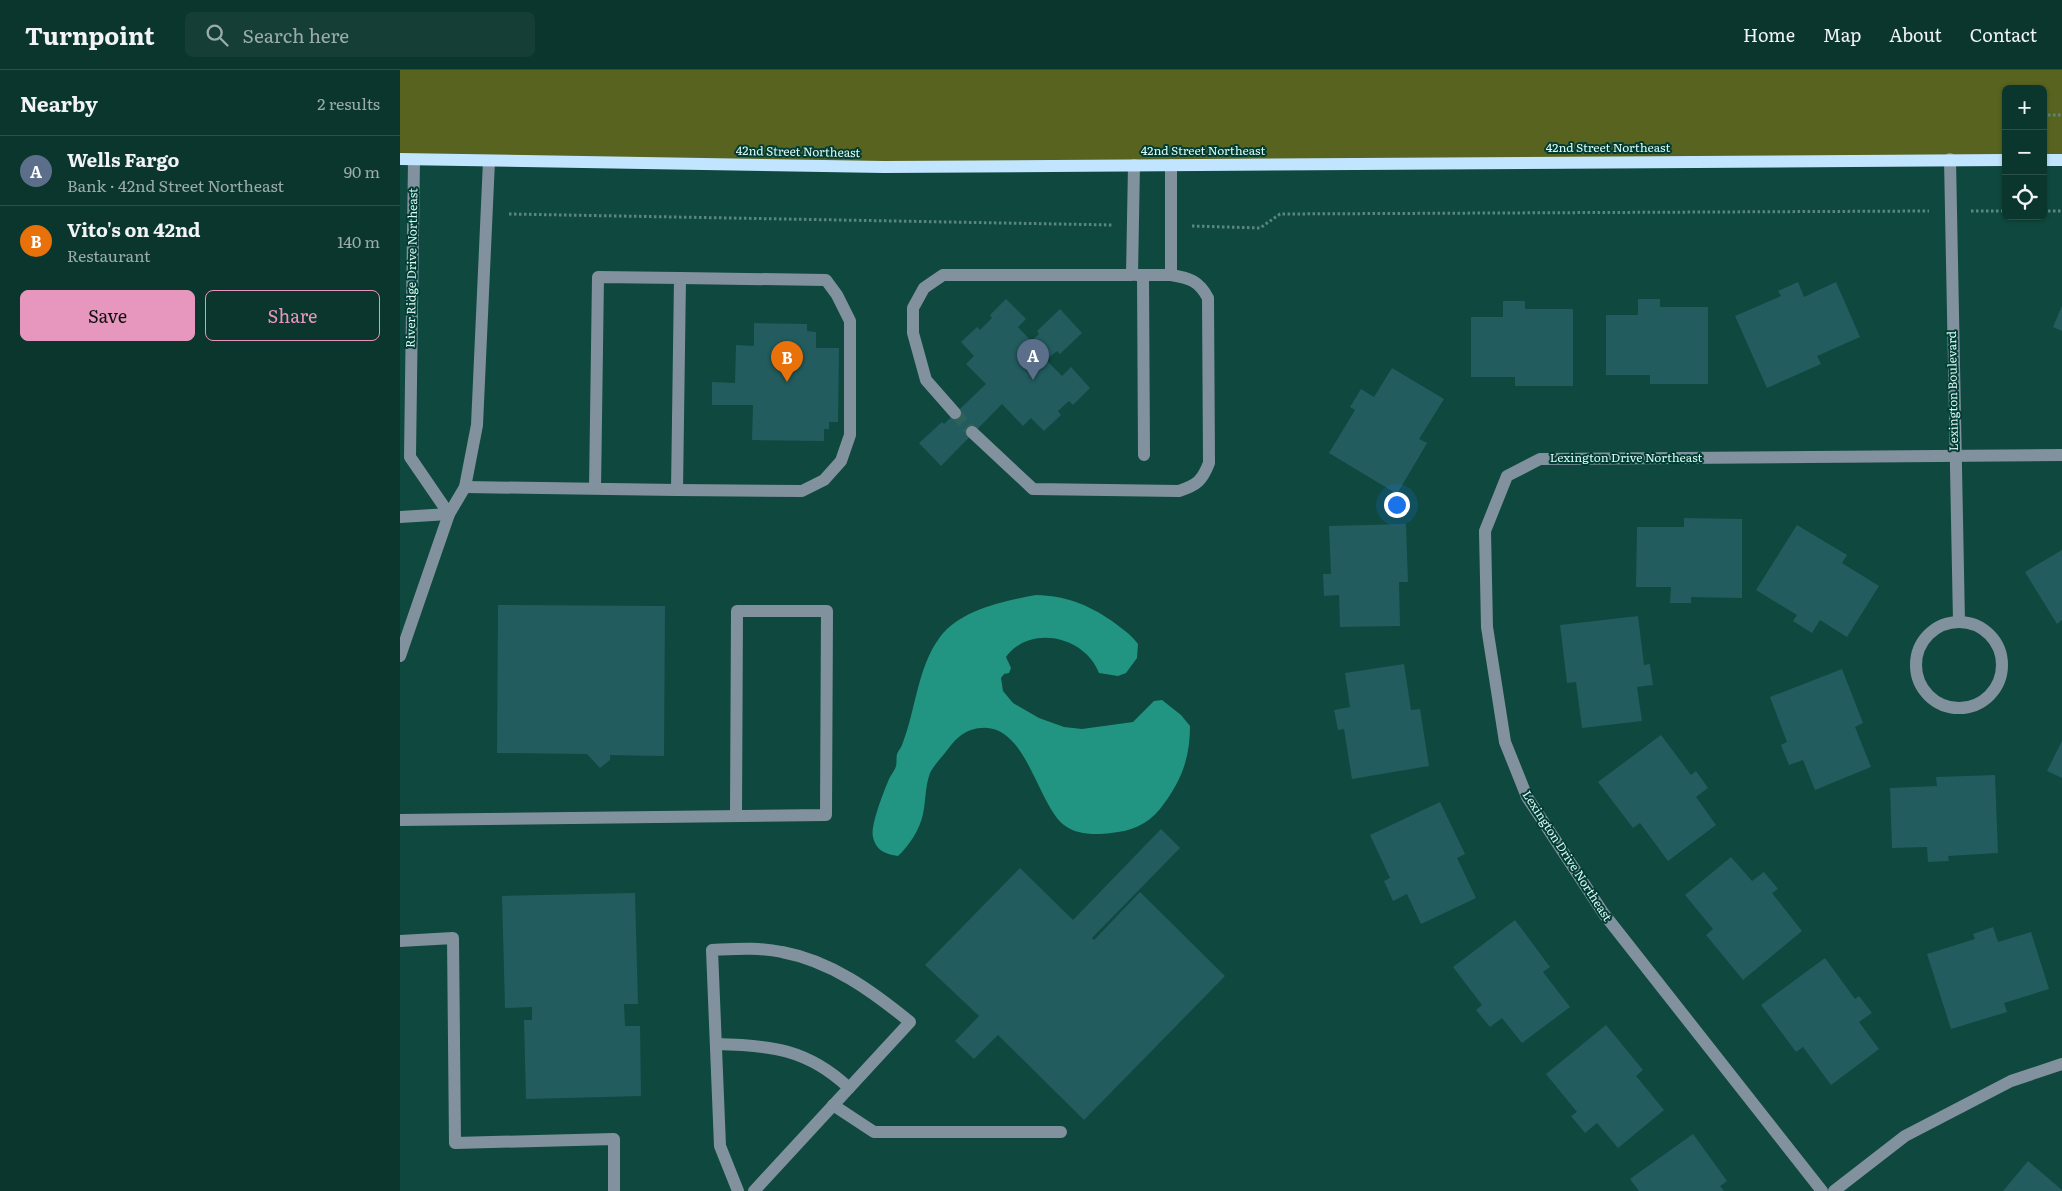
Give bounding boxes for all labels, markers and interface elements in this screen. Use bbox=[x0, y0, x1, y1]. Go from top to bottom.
search box bbox=[185, 12, 535, 57]
text: Turnpoint bbox=[25, 17, 155, 52]
icon: search bbox=[203, 21, 231, 49]
text: Search here bbox=[243, 21, 349, 49]
text: Home bbox=[1743, 21, 1795, 48]
text: Map bbox=[1823, 21, 1861, 48]
text: About bbox=[1889, 21, 1942, 48]
text: Contact bbox=[1970, 21, 2037, 48]
map controls bbox=[2002, 85, 2047, 220]
button: + bbox=[2002, 85, 2047, 130]
text: Nearby bbox=[20, 87, 98, 118]
text: 2 results bbox=[317, 91, 380, 115]
button: − bbox=[2002, 130, 2047, 175]
street label: 42nd Street Northeast bbox=[1546, 138, 1670, 156]
street label: 42nd Street Northeast bbox=[736, 141, 861, 161]
street label: 42nd Street Northeast bbox=[1141, 141, 1265, 159]
text: Wells Fargo bbox=[67, 145, 179, 173]
text: A bbox=[30, 159, 42, 183]
text: 90 m bbox=[344, 159, 380, 183]
text: Bank · 42nd Street Northeast bbox=[67, 173, 284, 197]
button: locate bbox=[2002, 175, 2047, 220]
street label: River Ridge Drive Northeast bbox=[401, 188, 421, 348]
text: Vito's on 42nd bbox=[67, 215, 201, 243]
text: B bbox=[30, 229, 42, 253]
text: 140 m bbox=[337, 229, 380, 253]
text: Restaurant bbox=[67, 243, 151, 267]
button: Save bbox=[20, 290, 195, 341]
button: Share bbox=[205, 290, 380, 341]
street label: Lexington Boulevard bbox=[1942, 330, 1962, 451]
pin: A bbox=[1017, 339, 1049, 380]
pin: B bbox=[771, 341, 803, 382]
street label: Lexington Drive Northeast bbox=[1550, 448, 1703, 466]
your location bbox=[1384, 492, 1410, 518]
street label: Lexington Drive Northeast bbox=[1519, 787, 1617, 925]

